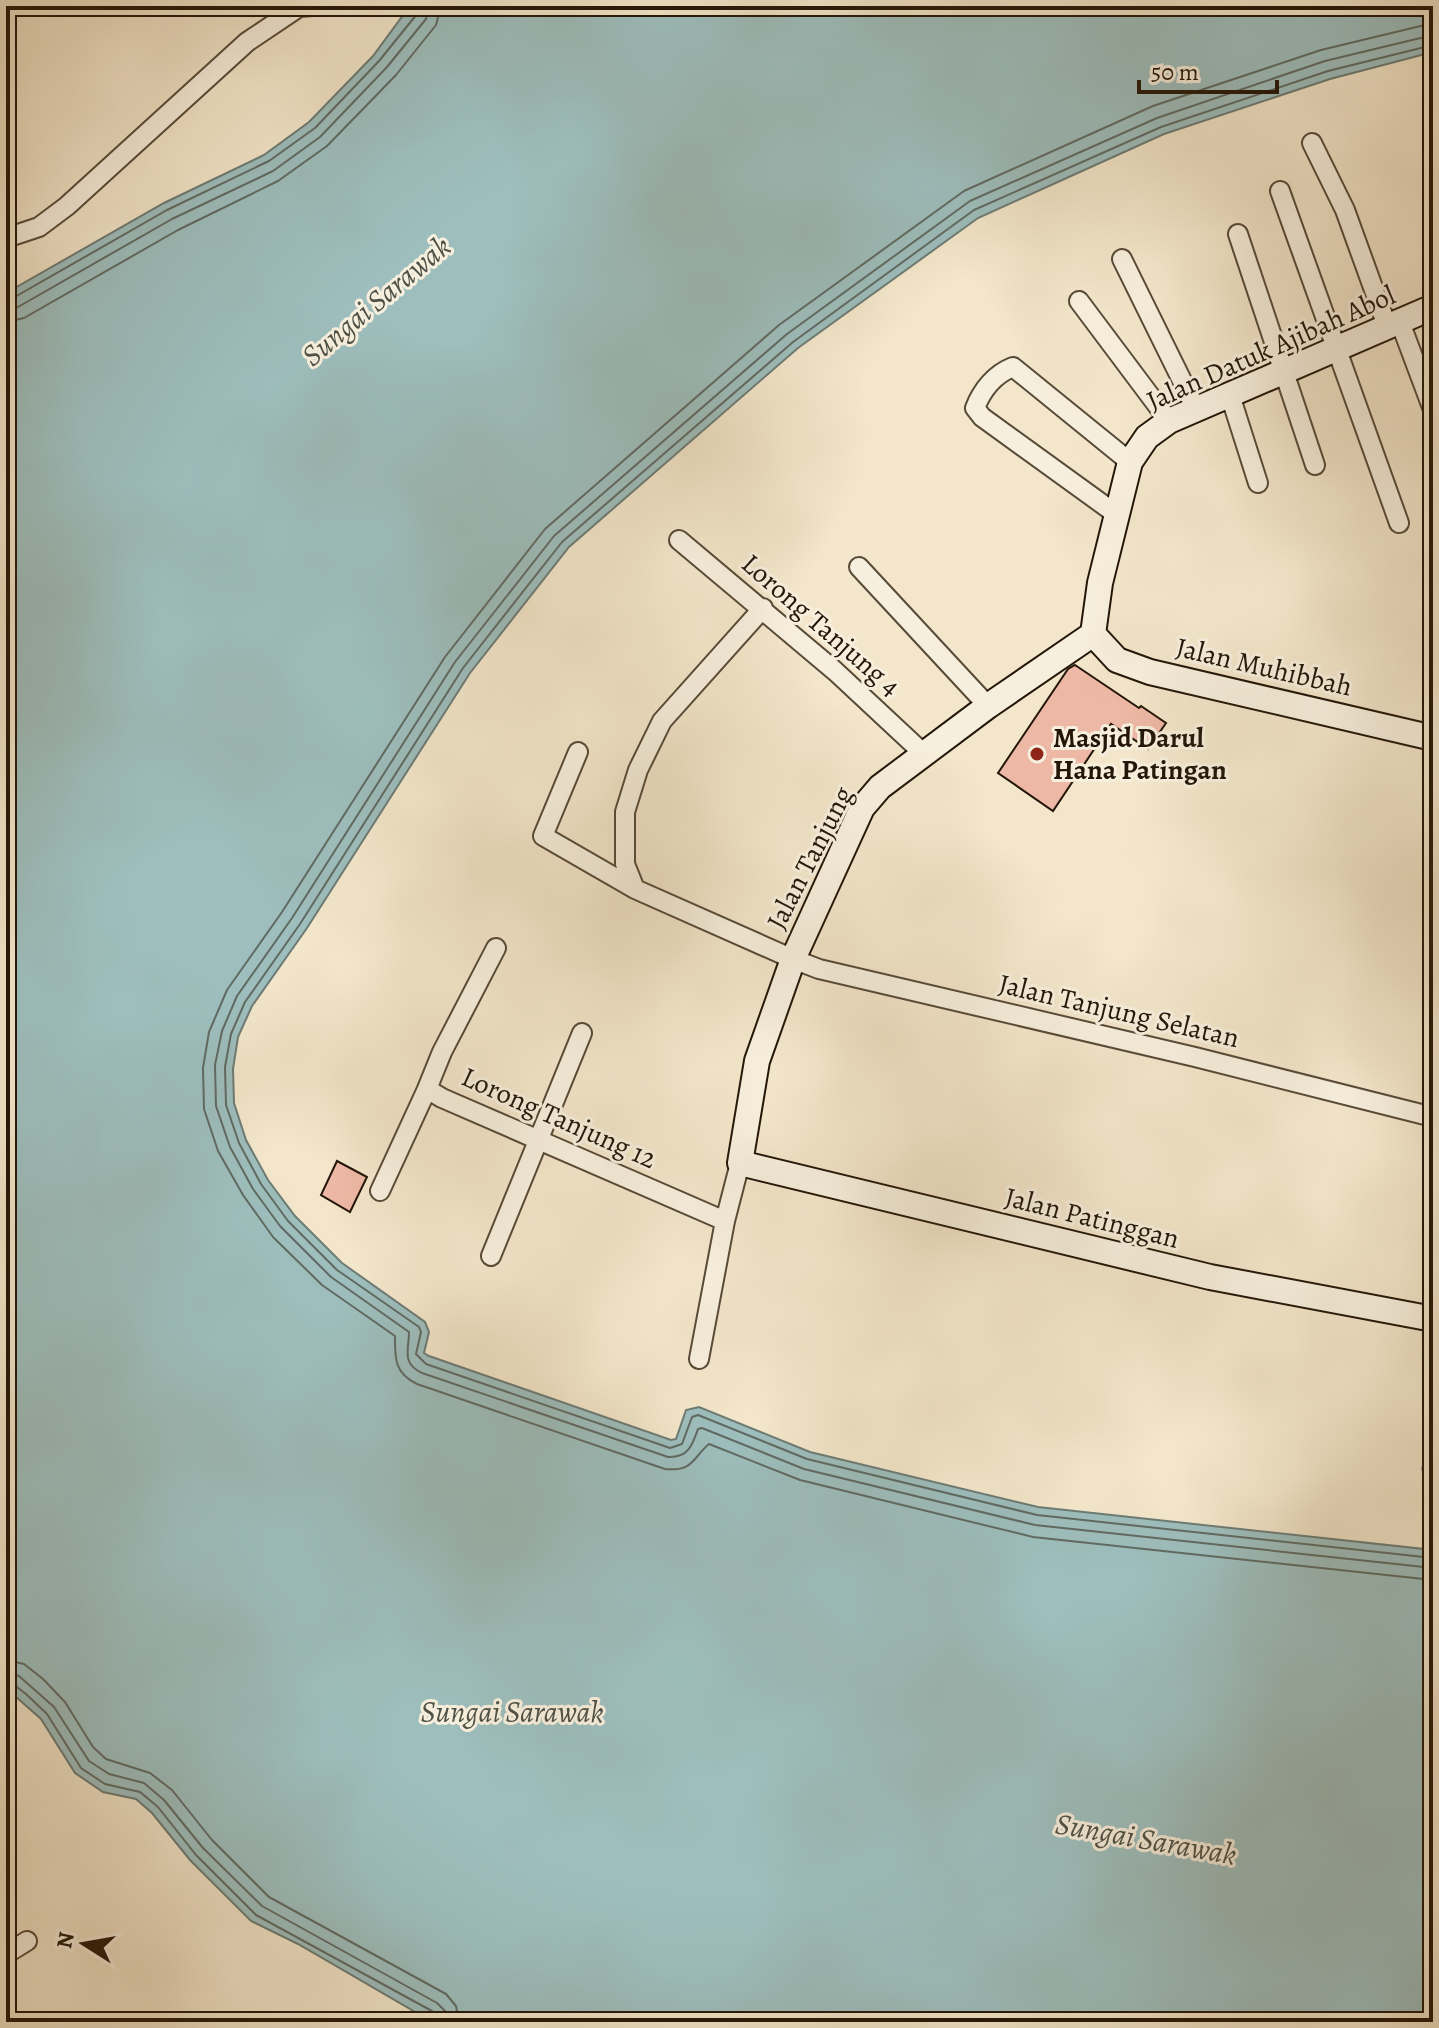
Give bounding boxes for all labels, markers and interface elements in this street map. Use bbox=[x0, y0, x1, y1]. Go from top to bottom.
scale bar bbox=[1139, 44, 1277, 94]
text: 50 m bbox=[1151, 56, 1199, 88]
water label: Sungai Sarawak bbox=[293, 227, 459, 375]
street label: Jalan Datuk Ajibah Abol bbox=[1141, 276, 1402, 420]
street label: Lorong Tanjung 4 bbox=[733, 545, 909, 705]
street label: Jalan Muhibbah bbox=[1172, 628, 1356, 706]
place label: Masjid Darul Hana Patingan bbox=[1053, 719, 1227, 789]
marker: Masjid Darul Hana Patingan bbox=[1028, 745, 1046, 763]
street label: Jalan Tanjung bbox=[758, 780, 862, 936]
street label: Jalan Tanjung Selatan bbox=[995, 965, 1243, 1057]
street label: Lorong Tanjung 12 bbox=[455, 1058, 663, 1178]
street label: Jalan Patinggan bbox=[1001, 1178, 1183, 1258]
water label: Sungai Sarawak bbox=[420, 1692, 604, 1732]
water label: Sungai Sarawak bbox=[1052, 1803, 1240, 1875]
north arrow bbox=[44, 1904, 124, 1984]
text: N bbox=[49, 1930, 82, 1951]

